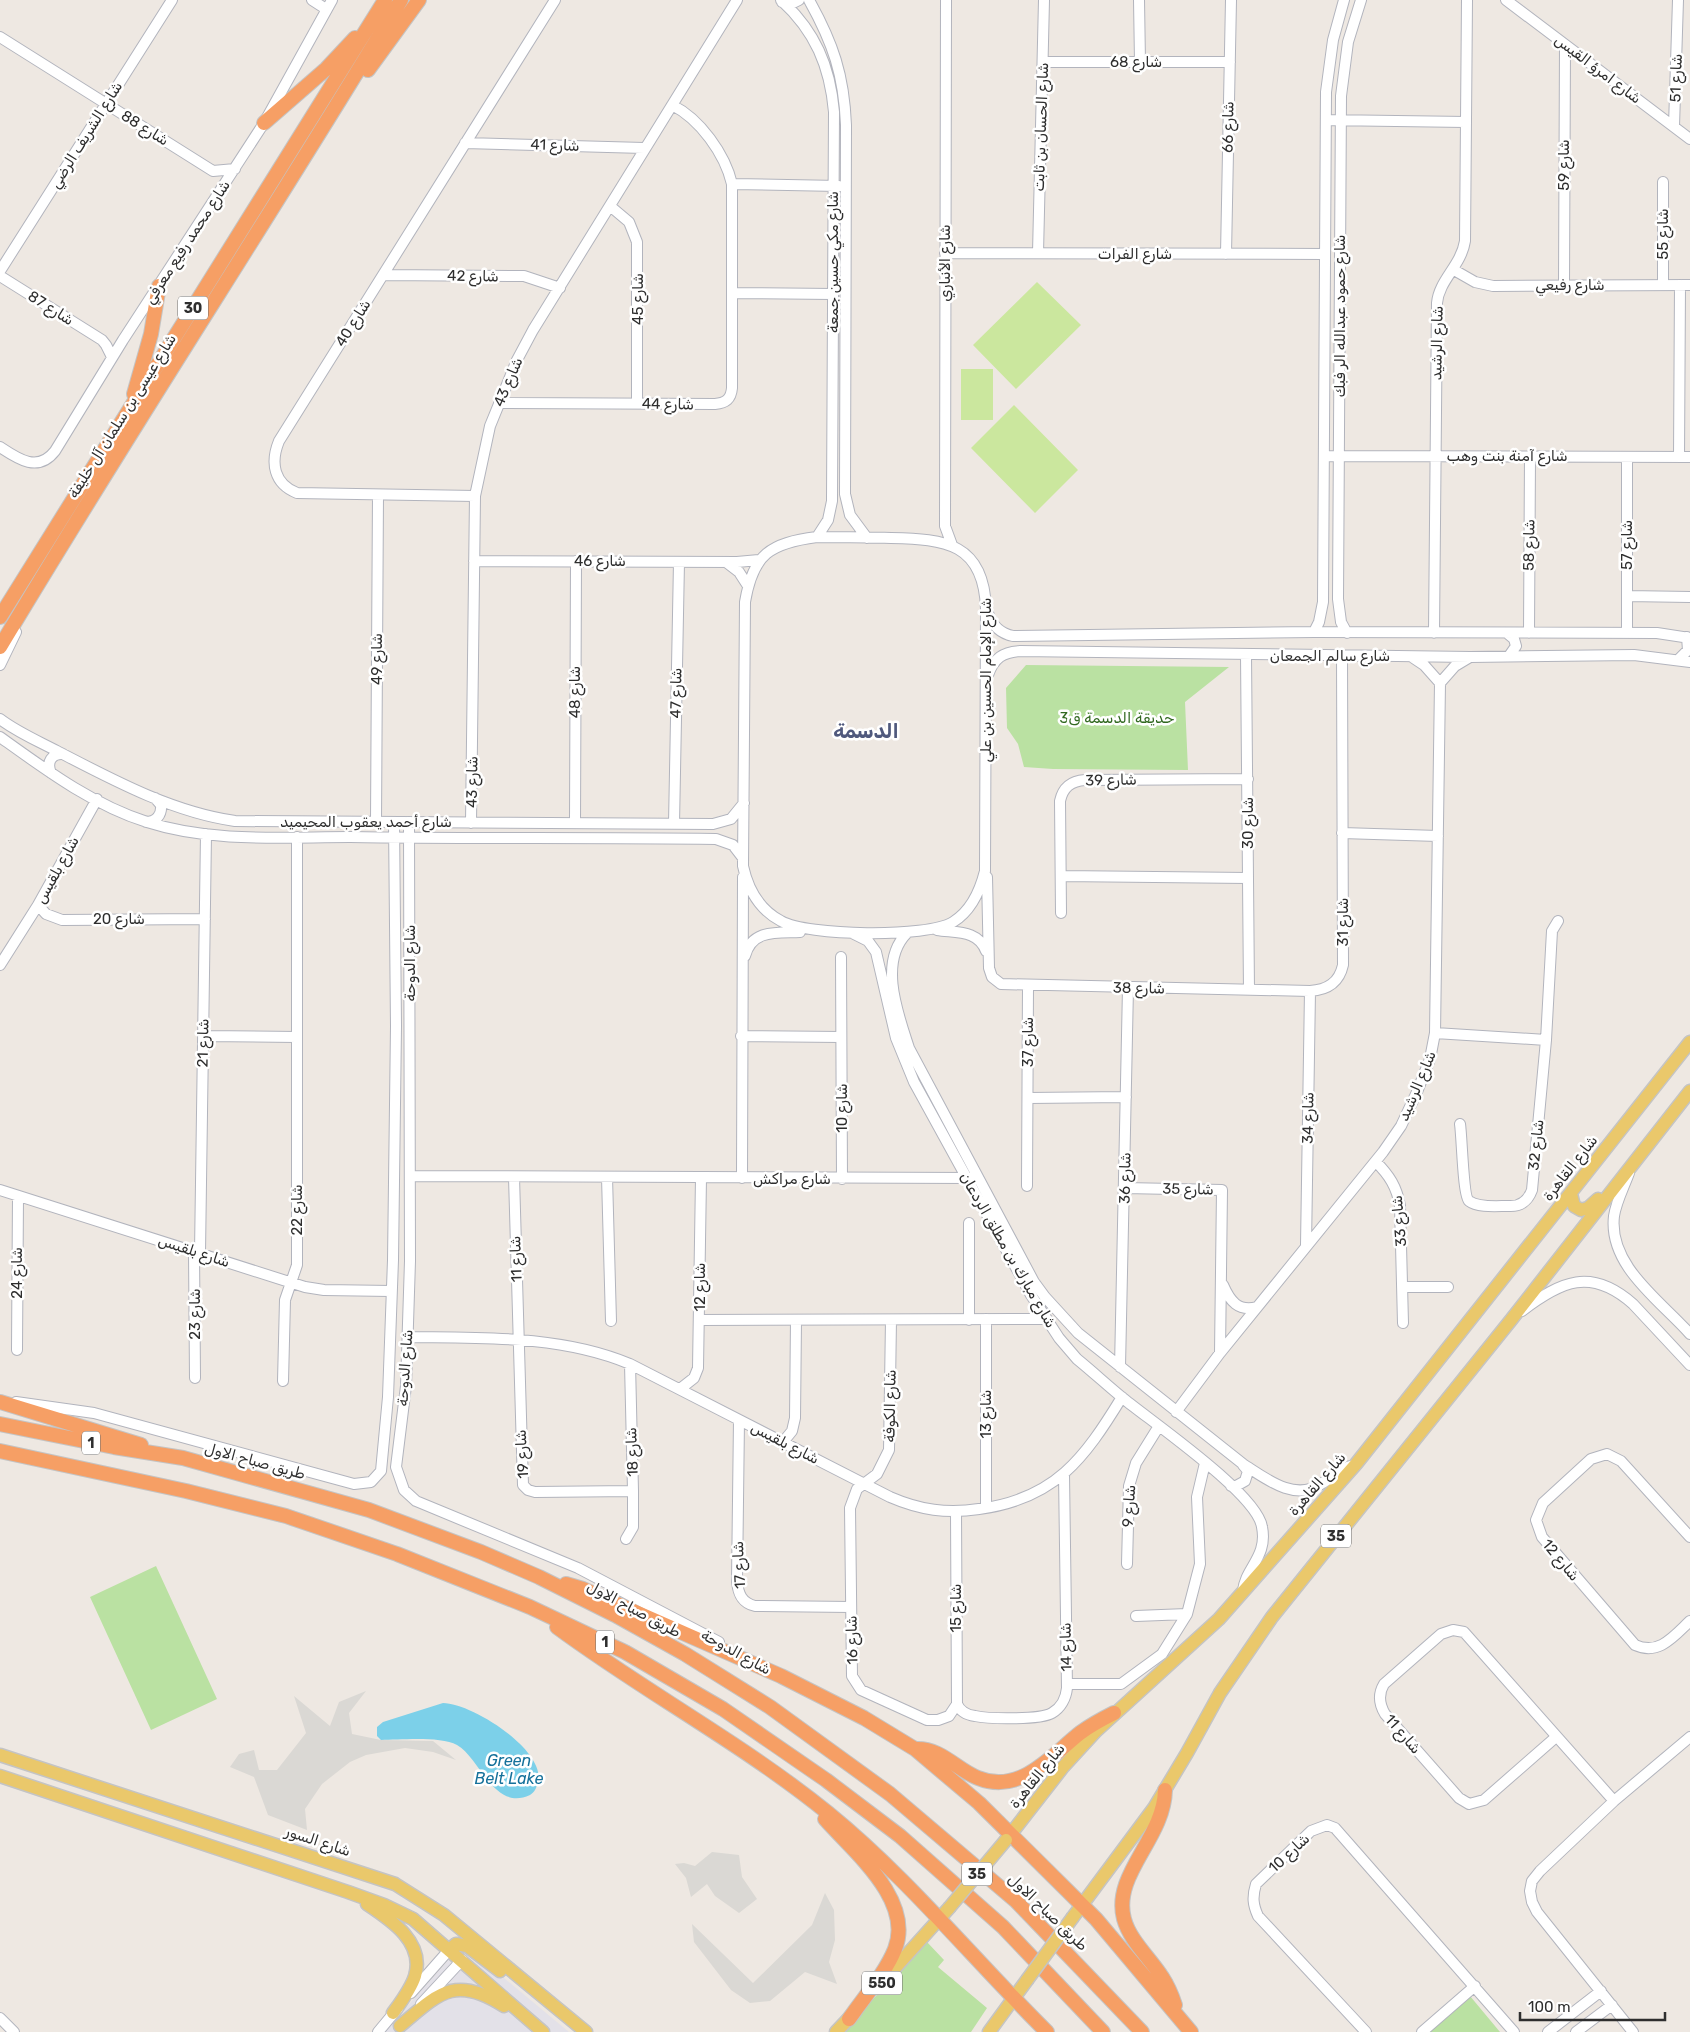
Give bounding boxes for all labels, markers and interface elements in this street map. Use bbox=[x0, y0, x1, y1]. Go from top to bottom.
street label: شارع امرؤ القيس bbox=[1550, 31, 1645, 109]
street label: شارع 68 bbox=[1110, 53, 1162, 73]
street label: شارع 51 bbox=[1666, 53, 1688, 103]
street label: شارع الحسان بن ثابت bbox=[1030, 62, 1054, 192]
street label: شارع الشريف الرضي bbox=[46, 78, 129, 193]
street label: شارع 66 bbox=[1219, 101, 1239, 153]
street label: شارع 88 bbox=[117, 106, 172, 151]
street label: شارع 41 bbox=[530, 135, 580, 157]
street label: شارع 59 bbox=[1555, 139, 1575, 191]
street label: شارع محمد رفيع معرفي bbox=[140, 177, 236, 309]
street label: شارع مكي حسين جمعة bbox=[824, 191, 845, 333]
street label: شارع 55 bbox=[1654, 208, 1674, 260]
street label: شارع الأنباري bbox=[936, 224, 956, 302]
street label: شارع حمود عبدالله الر فبك bbox=[1331, 235, 1351, 397]
street label: شارع الفرات bbox=[1098, 245, 1172, 265]
street label: شارع 42 bbox=[447, 267, 499, 287]
street label: شارع 45 bbox=[629, 273, 649, 325]
street label: شارع رفيعي bbox=[1535, 276, 1605, 297]
street label: شارع 87 bbox=[24, 287, 77, 331]
road number: 30 bbox=[178, 296, 208, 320]
street label: شارع 40 bbox=[331, 296, 376, 351]
street label: شارع الرشيد bbox=[1427, 305, 1449, 381]
street label: شارع عيسى بن سلمان آل خليفة bbox=[64, 331, 182, 502]
street label: شارع 43 bbox=[490, 355, 528, 410]
street label: شارع 44 bbox=[642, 395, 694, 415]
street label: شارع آمنة بنت وهب bbox=[1446, 447, 1568, 467]
street label: شارع 58 bbox=[1520, 519, 1540, 571]
street label: شارع 57 bbox=[1618, 520, 1638, 570]
street label: شارع 46 bbox=[574, 552, 626, 572]
street label: شارع الإمام الحسين بن علي bbox=[977, 598, 998, 762]
street label: شارع 49 bbox=[368, 633, 388, 685]
street label: شارع سالم الجمعان bbox=[1270, 647, 1390, 667]
street label: شارع 48 bbox=[566, 666, 586, 718]
street label: شارع 47 bbox=[667, 668, 687, 718]
park label: حديقة الدسمة ق3 bbox=[1060, 709, 1174, 727]
district label: الدسمة bbox=[833, 719, 899, 743]
street label: شارع 43 bbox=[463, 756, 483, 808]
street label: شارع 39 bbox=[1085, 771, 1137, 791]
street label: شارع 30 bbox=[1239, 797, 1259, 849]
street label: شارع أحمد يعقوب المحيميد bbox=[280, 813, 452, 833]
street label: شارع بلقيس bbox=[31, 833, 85, 908]
street label: شارع 31 bbox=[1334, 897, 1354, 947]
street label: شارع 20 bbox=[93, 910, 145, 930]
street label: شارع الدوحة bbox=[401, 924, 421, 1002]
street label: شارع 38 bbox=[1113, 979, 1165, 999]
street label: شارع 37 bbox=[1019, 1017, 1039, 1067]
street label: شارع 21 bbox=[194, 1018, 214, 1068]
street label: شارع الرشيد bbox=[1394, 1048, 1442, 1125]
street label: شارع 10 bbox=[833, 1083, 853, 1133]
street label: شارع 34 bbox=[1299, 1092, 1319, 1144]
street label: شارع 32 bbox=[1524, 1118, 1550, 1172]
street label: شارع القاهرة bbox=[1539, 1132, 1603, 1206]
street label: شارع 36 bbox=[1116, 1152, 1136, 1204]
street label: شارع مبارك بن مطلق الردعان bbox=[954, 1169, 1060, 1332]
street label: شارع مراكش bbox=[753, 1170, 831, 1190]
street label: شارع 35 bbox=[1162, 1180, 1214, 1200]
street label: شارع 22 bbox=[288, 1184, 308, 1236]
street label: شارع 33 bbox=[1388, 1194, 1412, 1247]
street label: شارع بلقيس bbox=[155, 1231, 232, 1273]
street label: شارع 11 bbox=[506, 1235, 528, 1283]
street label: شارع 24 bbox=[8, 1247, 28, 1299]
street label: شارع 12 bbox=[691, 1263, 711, 1311]
street label: شارع 23 bbox=[186, 1288, 206, 1340]
street label: شارع الدوحة bbox=[393, 1329, 419, 1407]
street label: شارع الكوفة bbox=[880, 1369, 902, 1443]
street label: شارع 13 bbox=[977, 1389, 997, 1439]
street label: شارع بلقيس bbox=[747, 1418, 822, 1470]
street label: شارع 18 bbox=[622, 1427, 644, 1477]
street label: شارع 19 bbox=[512, 1429, 534, 1479]
road number: 1 bbox=[82, 1432, 100, 1455]
street label: طريق صباح الاول bbox=[202, 1439, 307, 1485]
street label: شارع القاهرة bbox=[1285, 1449, 1351, 1521]
street label: شارع 9 bbox=[1119, 1484, 1141, 1528]
road number: 35 bbox=[1321, 1524, 1351, 1548]
street label: شارع 12 bbox=[1537, 1536, 1584, 1586]
street label: شارع 17 bbox=[729, 1541, 751, 1589]
street label: طريق صباح الاول bbox=[583, 1577, 684, 1643]
street label: شارع 15 bbox=[947, 1584, 967, 1632]
street label: شارع 16 bbox=[843, 1615, 863, 1665]
street label: شارع 14 bbox=[1057, 1622, 1077, 1672]
street label: شارع الدوحة bbox=[697, 1625, 774, 1680]
road number: 1 bbox=[596, 1630, 614, 1654]
street label: شارع 11 bbox=[1379, 1711, 1425, 1759]
street label: شارع القاهرة bbox=[1005, 1740, 1070, 1813]
water label: Green Belt Lake bbox=[475, 1751, 543, 1788]
street label: شارع السور bbox=[281, 1822, 353, 1862]
street label: شارع 10 bbox=[1265, 1830, 1315, 1878]
road number: 35 bbox=[962, 1862, 992, 1886]
street label: طريق صباح الاول bbox=[1003, 1870, 1092, 1956]
road number: 550 bbox=[862, 1972, 902, 1995]
scale bar bbox=[1520, 1990, 1665, 2022]
text: 100 m bbox=[1528, 1998, 1570, 2016]

